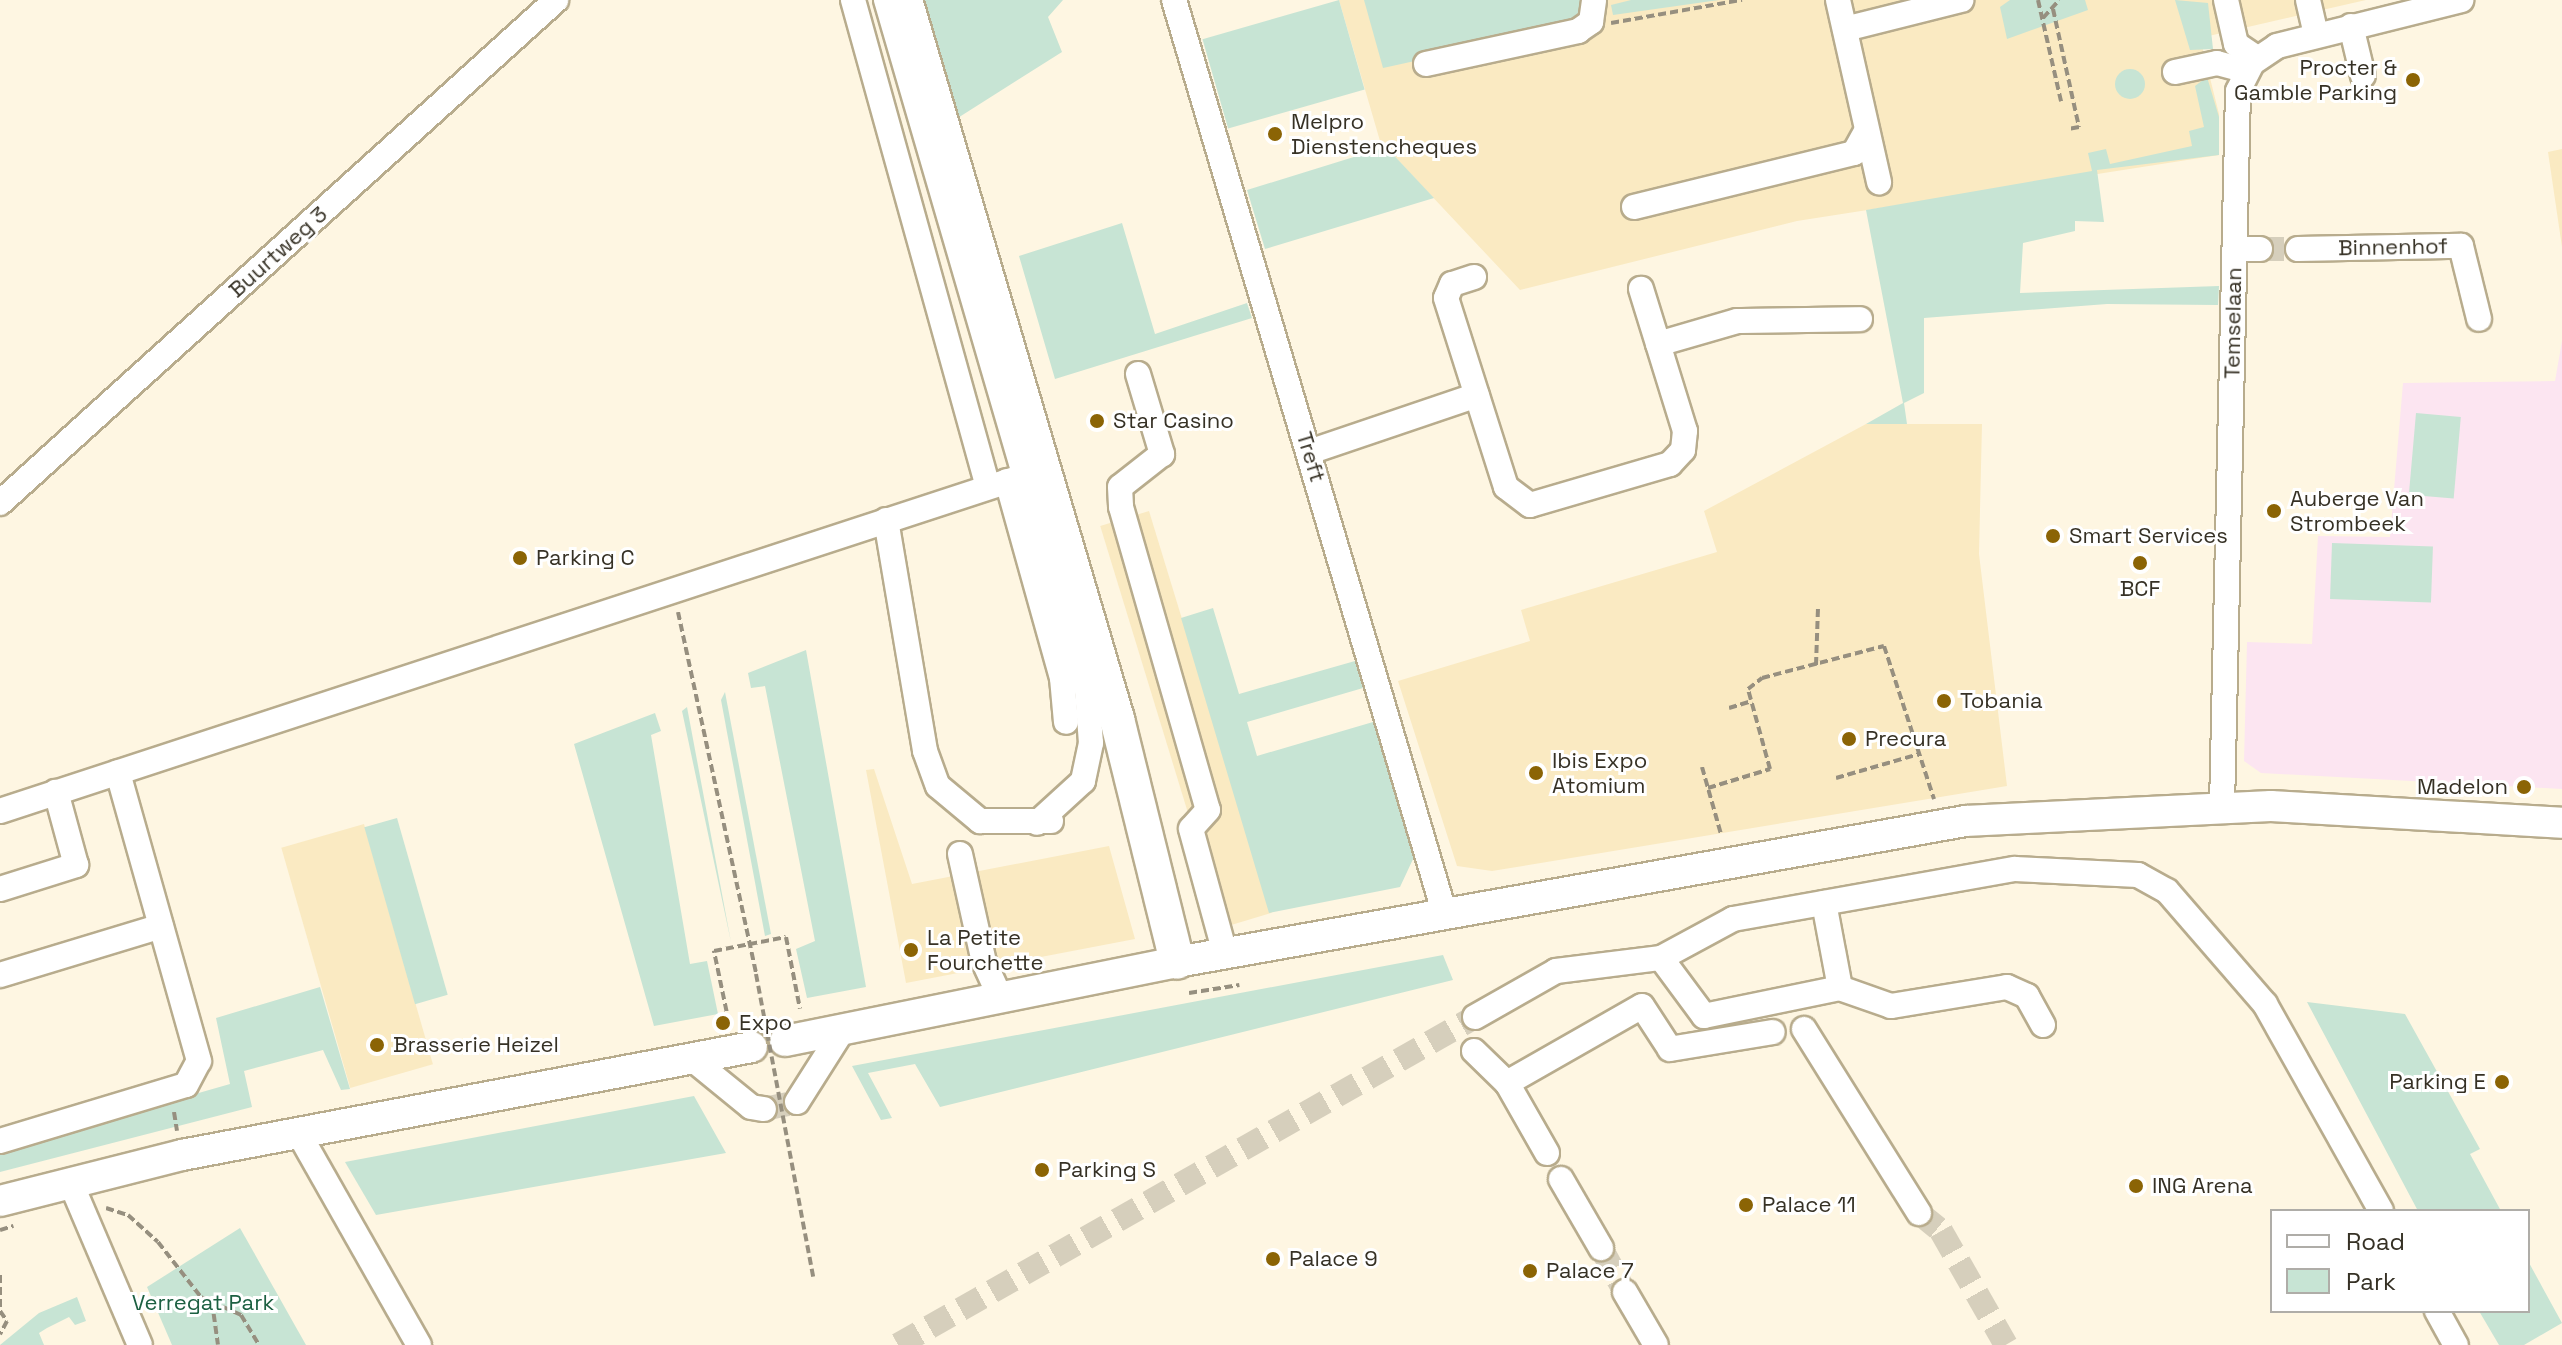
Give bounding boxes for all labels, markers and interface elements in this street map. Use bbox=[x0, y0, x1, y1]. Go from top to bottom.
place label: Procter & Gamble Parking bbox=[2234, 54, 2397, 106]
marker: Procter & Gamble Parking bbox=[2404, 71, 2422, 89]
place label: Melpro Dienstencheques bbox=[1291, 108, 1477, 160]
marker: Melpro Dienstencheques bbox=[1266, 125, 1284, 143]
street label: Buurtweg 3 bbox=[223, 201, 333, 303]
street label: Binnenhof bbox=[2338, 233, 2448, 261]
street label: Temselaan bbox=[2219, 267, 2247, 379]
place label: Star Casino bbox=[1113, 408, 1234, 434]
marker: Star Casino bbox=[1088, 412, 1106, 430]
street label: Treft bbox=[1291, 429, 1331, 485]
place label: Auberge Van Strombeek bbox=[2290, 485, 2424, 536]
marker: Auberge Van Strombeek bbox=[2265, 502, 2283, 520]
place label: Smart Services bbox=[2069, 523, 2228, 549]
marker: Smart Services bbox=[2044, 527, 2062, 545]
place label: Parking C bbox=[536, 545, 635, 571]
marker: Parking C bbox=[511, 549, 529, 567]
marker: BCF bbox=[2131, 554, 2149, 572]
place label: BCF bbox=[2120, 576, 2160, 602]
place label: Tobania bbox=[1960, 688, 2043, 714]
marker: Tobania bbox=[1935, 692, 1953, 710]
place label: Precura bbox=[1865, 726, 1946, 752]
marker: Precura bbox=[1840, 730, 1858, 748]
place label: Ibis Expo Atomium bbox=[1552, 747, 1647, 798]
marker: Ibis Expo Atomium bbox=[1527, 764, 1545, 782]
place label: Madelon bbox=[2417, 774, 2508, 800]
marker: Madelon bbox=[2515, 778, 2533, 796]
place label: La Petite Fourchette bbox=[927, 924, 1044, 976]
marker: La Petite Fourchette bbox=[902, 941, 920, 959]
place label: Expo bbox=[739, 1010, 792, 1036]
marker: Expo bbox=[714, 1014, 732, 1032]
place label: Brasserie Heizel bbox=[393, 1032, 559, 1058]
marker: Brasserie Heizel bbox=[368, 1036, 386, 1054]
place label: Parking E bbox=[2389, 1069, 2486, 1095]
marker: Parking E bbox=[2493, 1073, 2511, 1091]
place label: Parking S bbox=[1058, 1157, 1156, 1183]
marker: Parking S bbox=[1033, 1161, 1051, 1179]
place label: ING Arena bbox=[2152, 1173, 2253, 1199]
marker: ING Arena bbox=[2127, 1177, 2145, 1195]
place label: Palace 11 bbox=[1762, 1192, 1856, 1218]
marker: Palace 11 bbox=[1737, 1196, 1755, 1214]
legend bbox=[2270, 1209, 2530, 1313]
text: Road bbox=[2346, 1226, 2405, 1257]
place label: Palace 9 bbox=[1289, 1246, 1378, 1272]
marker: Palace 9 bbox=[1264, 1250, 1282, 1268]
place label: Palace 7 bbox=[1546, 1258, 1634, 1284]
marker: Palace 7 bbox=[1521, 1262, 1539, 1280]
text: Park bbox=[2346, 1266, 2396, 1297]
park label: Verregat Park bbox=[132, 1290, 274, 1316]

